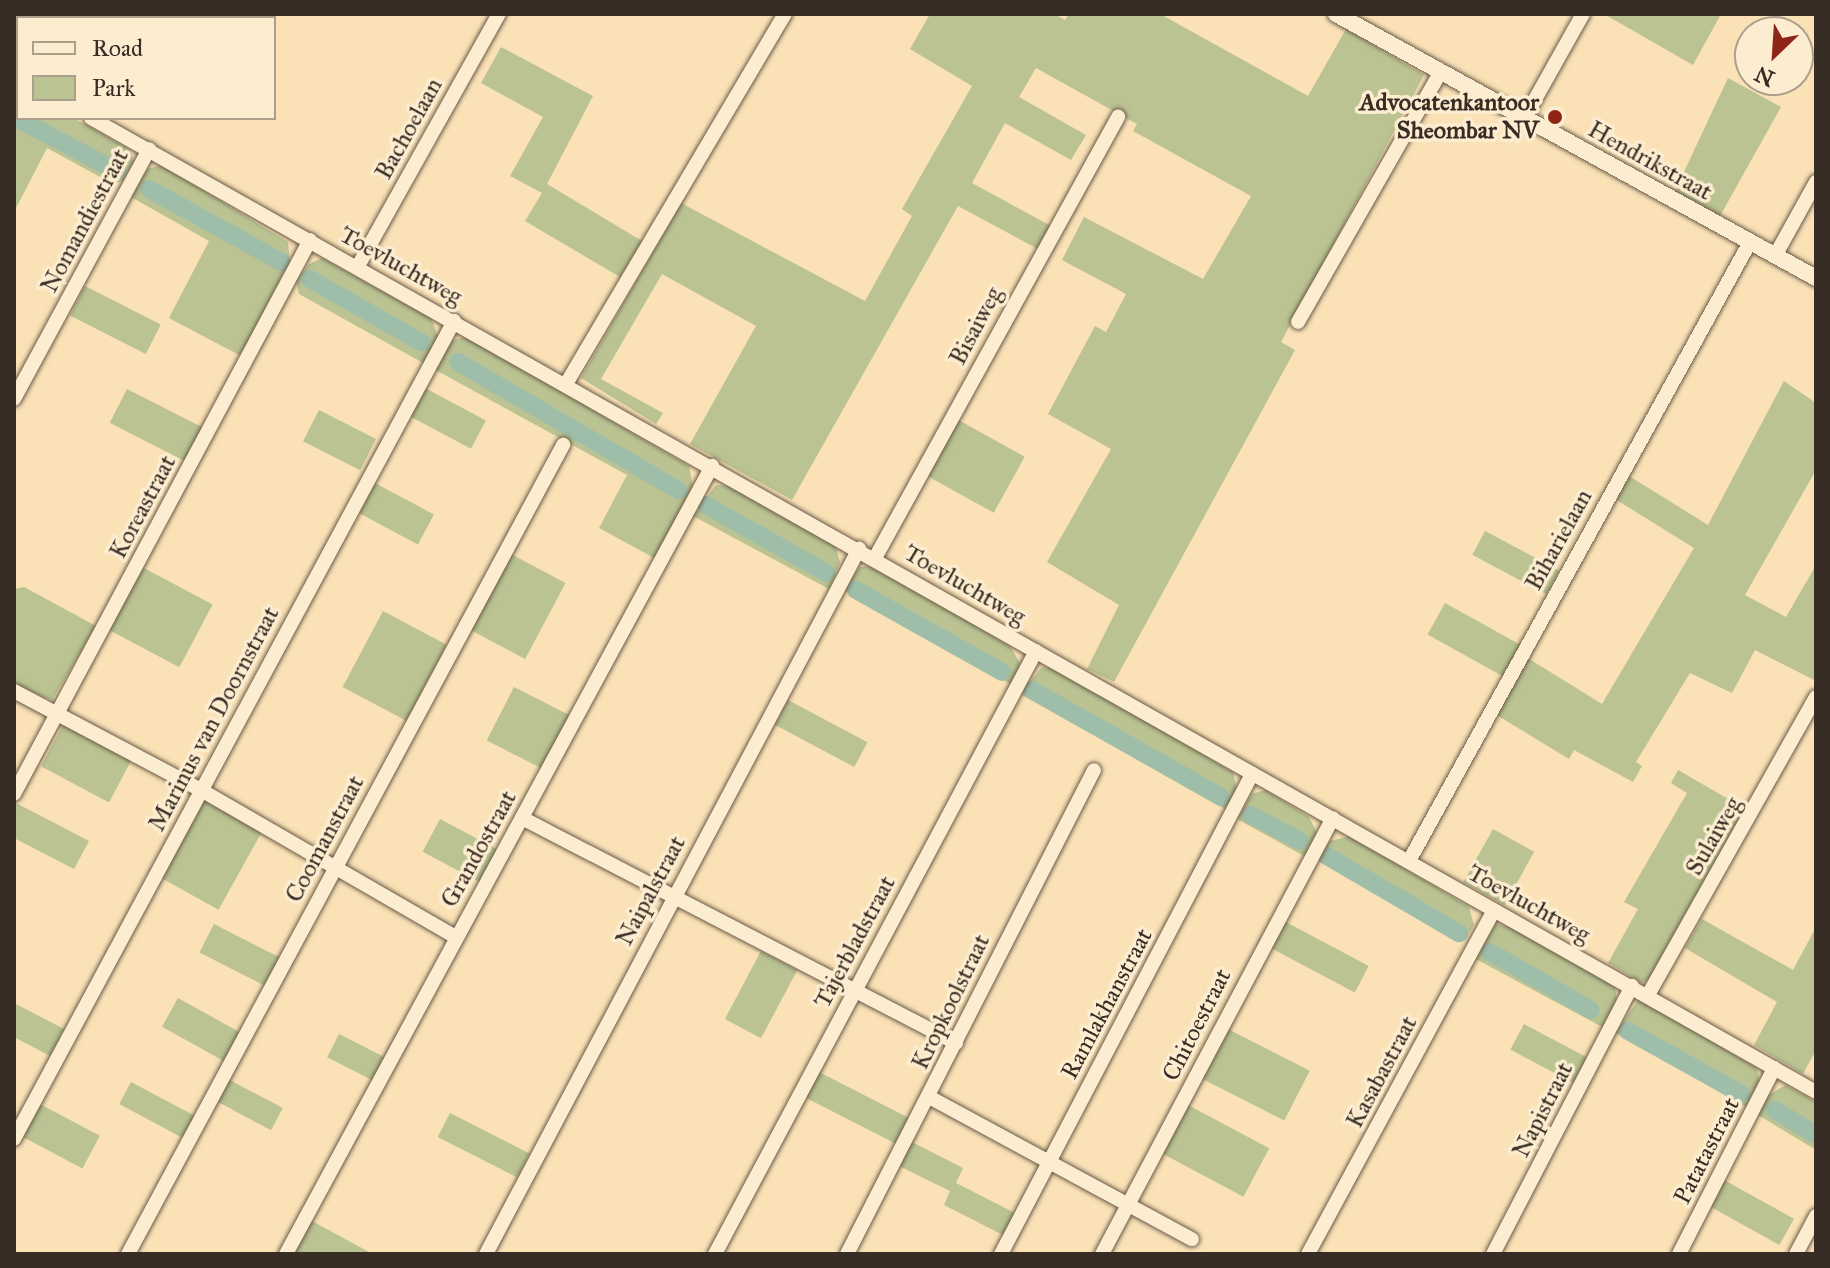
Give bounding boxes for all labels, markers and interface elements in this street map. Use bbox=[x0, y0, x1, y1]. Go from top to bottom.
legend bbox=[16, 16, 276, 120]
north arrow bbox=[1734, 16, 1814, 96]
text: Road bbox=[92, 33, 143, 63]
text: N bbox=[1750, 60, 1779, 93]
text: Park bbox=[92, 73, 135, 103]
street label: Bachoelaan bbox=[369, 73, 449, 185]
place label: Advocatenkantoor Sheombar NV bbox=[1360, 89, 1539, 145]
marker: Advocatenkantoor Sheombar NV bbox=[1546, 108, 1564, 126]
street label: Hendrikstraat bbox=[1583, 115, 1717, 207]
street label: Nomandiestraat bbox=[35, 144, 135, 298]
street label: Toevluchtweg bbox=[335, 220, 467, 312]
street label: Bisaiweg bbox=[943, 282, 1009, 370]
street label: Koreastraat bbox=[104, 450, 182, 564]
street label: Biharielaan bbox=[1519, 484, 1599, 596]
street label: Toevluchtweg bbox=[899, 539, 1031, 631]
street label: Marinus van Doornstraat bbox=[143, 602, 285, 836]
street label: Coomanstraat bbox=[280, 771, 370, 907]
street label: Grandostraat bbox=[435, 786, 523, 912]
street label: Sulaiweg bbox=[1680, 791, 1748, 881]
street label: Naipalstraat bbox=[610, 831, 692, 951]
street label: Toevluchtweg bbox=[1463, 858, 1595, 950]
street label: Tajerbladstraat bbox=[808, 871, 902, 1013]
street label: Ramlakhanstraat bbox=[1055, 924, 1159, 1084]
street label: Kropkoolstraat bbox=[906, 930, 996, 1074]
street label: Chitoestraat bbox=[1156, 964, 1238, 1086]
street label: Kasabastraat bbox=[1340, 1011, 1424, 1133]
street label: Napistraat bbox=[1507, 1057, 1579, 1163]
street label: Patatastraat bbox=[1668, 1093, 1746, 1209]

